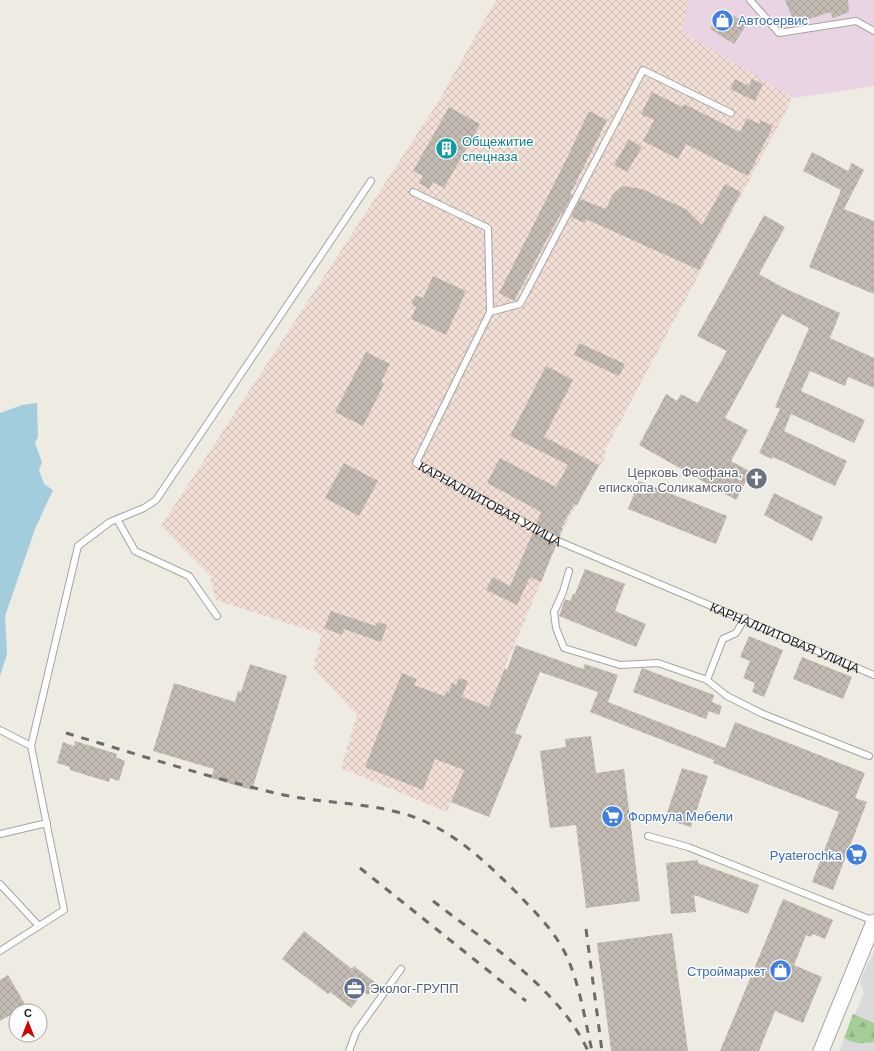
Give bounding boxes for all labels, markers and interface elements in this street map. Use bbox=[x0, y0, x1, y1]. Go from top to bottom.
shop icon: Автосервис bbox=[710, 7, 736, 33]
place label: Автосервис bbox=[738, 13, 808, 28]
place label: Общежитие спецназа bbox=[462, 134, 534, 164]
building icon: Общежитие спецназа bbox=[434, 135, 460, 161]
street label: КАРНАЛЛИТОВАЯ УЛИЦА bbox=[416, 459, 564, 550]
place label: Церковь Феофана, епископа Соликамского bbox=[598, 465, 742, 495]
church icon: Церковь Феофана, епископа Соликамского bbox=[744, 466, 770, 492]
street label: КАРНАЛЛИТОВАЯ УЛИЦА bbox=[708, 599, 862, 676]
supermarket icon: Формула Мебели bbox=[600, 803, 626, 829]
place label: Формула Мебели bbox=[628, 809, 733, 824]
supermarket icon: Pyaterochka bbox=[844, 842, 870, 868]
place label: Pyaterochka bbox=[770, 848, 843, 863]
shop icon: Строймаркет bbox=[768, 958, 794, 984]
place label: Строймаркет bbox=[687, 964, 766, 979]
office icon: Эколог-ГРУПП bbox=[341, 975, 367, 1001]
place label: Эколог-ГРУПП bbox=[370, 981, 459, 996]
north arrow bbox=[8, 1003, 48, 1043]
text: С bbox=[24, 1007, 32, 1019]

